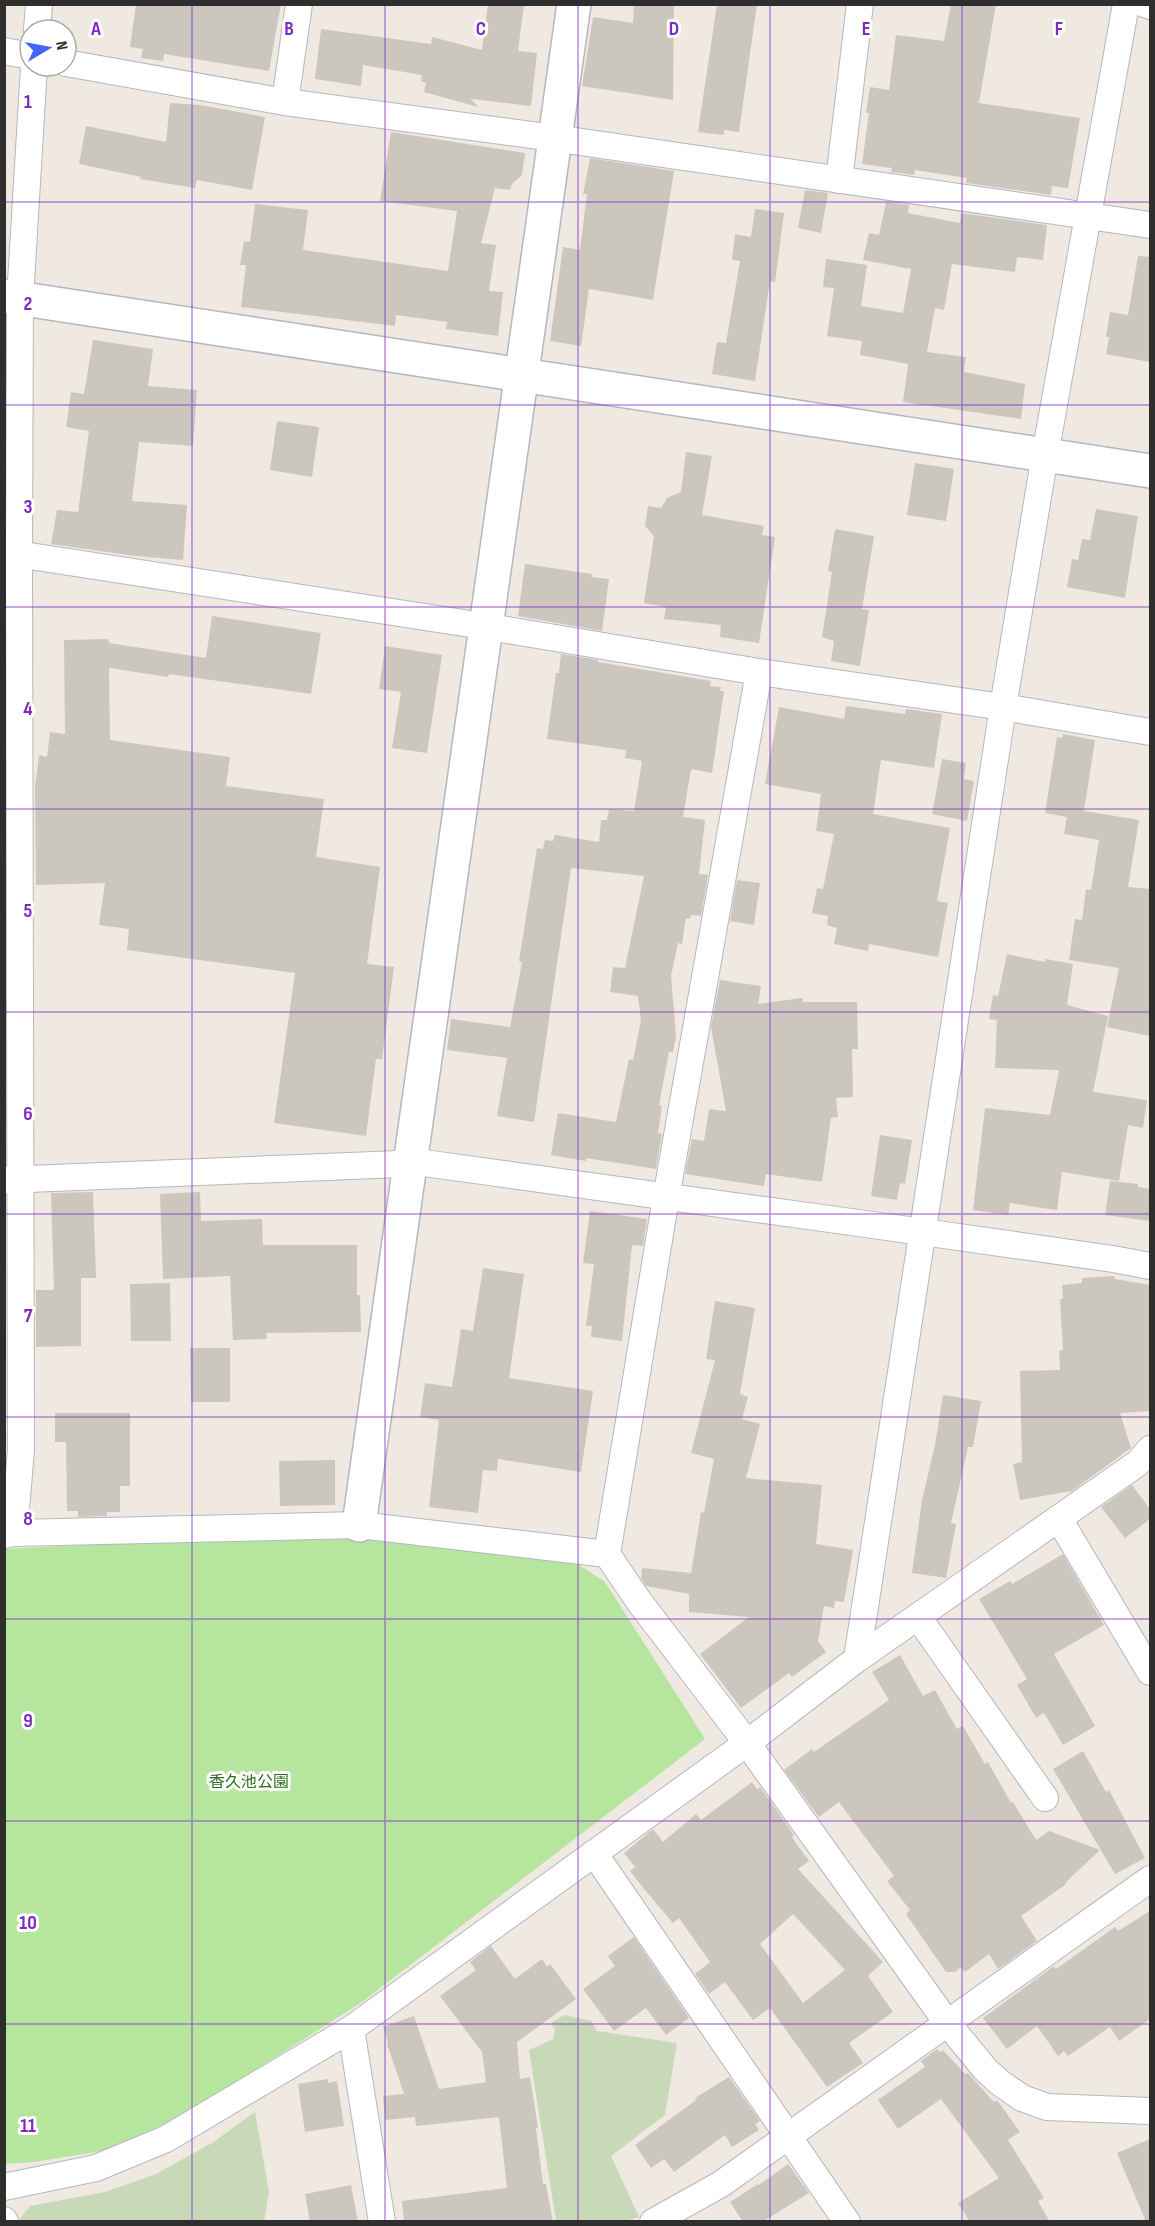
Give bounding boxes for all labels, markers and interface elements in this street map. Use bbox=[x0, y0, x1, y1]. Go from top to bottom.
text: A bbox=[90, 17, 101, 41]
text: B bbox=[284, 17, 294, 41]
text: C bbox=[476, 17, 486, 41]
text: D bbox=[669, 17, 679, 41]
text: E bbox=[862, 17, 870, 41]
text: F bbox=[1055, 17, 1063, 41]
north arrow bbox=[18, 18, 78, 78]
text: N bbox=[51, 40, 71, 52]
text: 1 bbox=[24, 90, 32, 114]
text: 2 bbox=[24, 292, 32, 316]
text: 3 bbox=[24, 495, 33, 519]
text: 4 bbox=[23, 697, 33, 721]
text: 5 bbox=[24, 899, 33, 923]
text: 6 bbox=[23, 1102, 33, 1126]
text: 7 bbox=[24, 1304, 33, 1328]
text: 8 bbox=[23, 1507, 33, 1531]
text: 9 bbox=[23, 1709, 33, 1733]
park label: 香久池公園 bbox=[209, 1773, 289, 1792]
text: 10 bbox=[19, 1911, 37, 1935]
text: 11 bbox=[20, 2114, 36, 2138]

